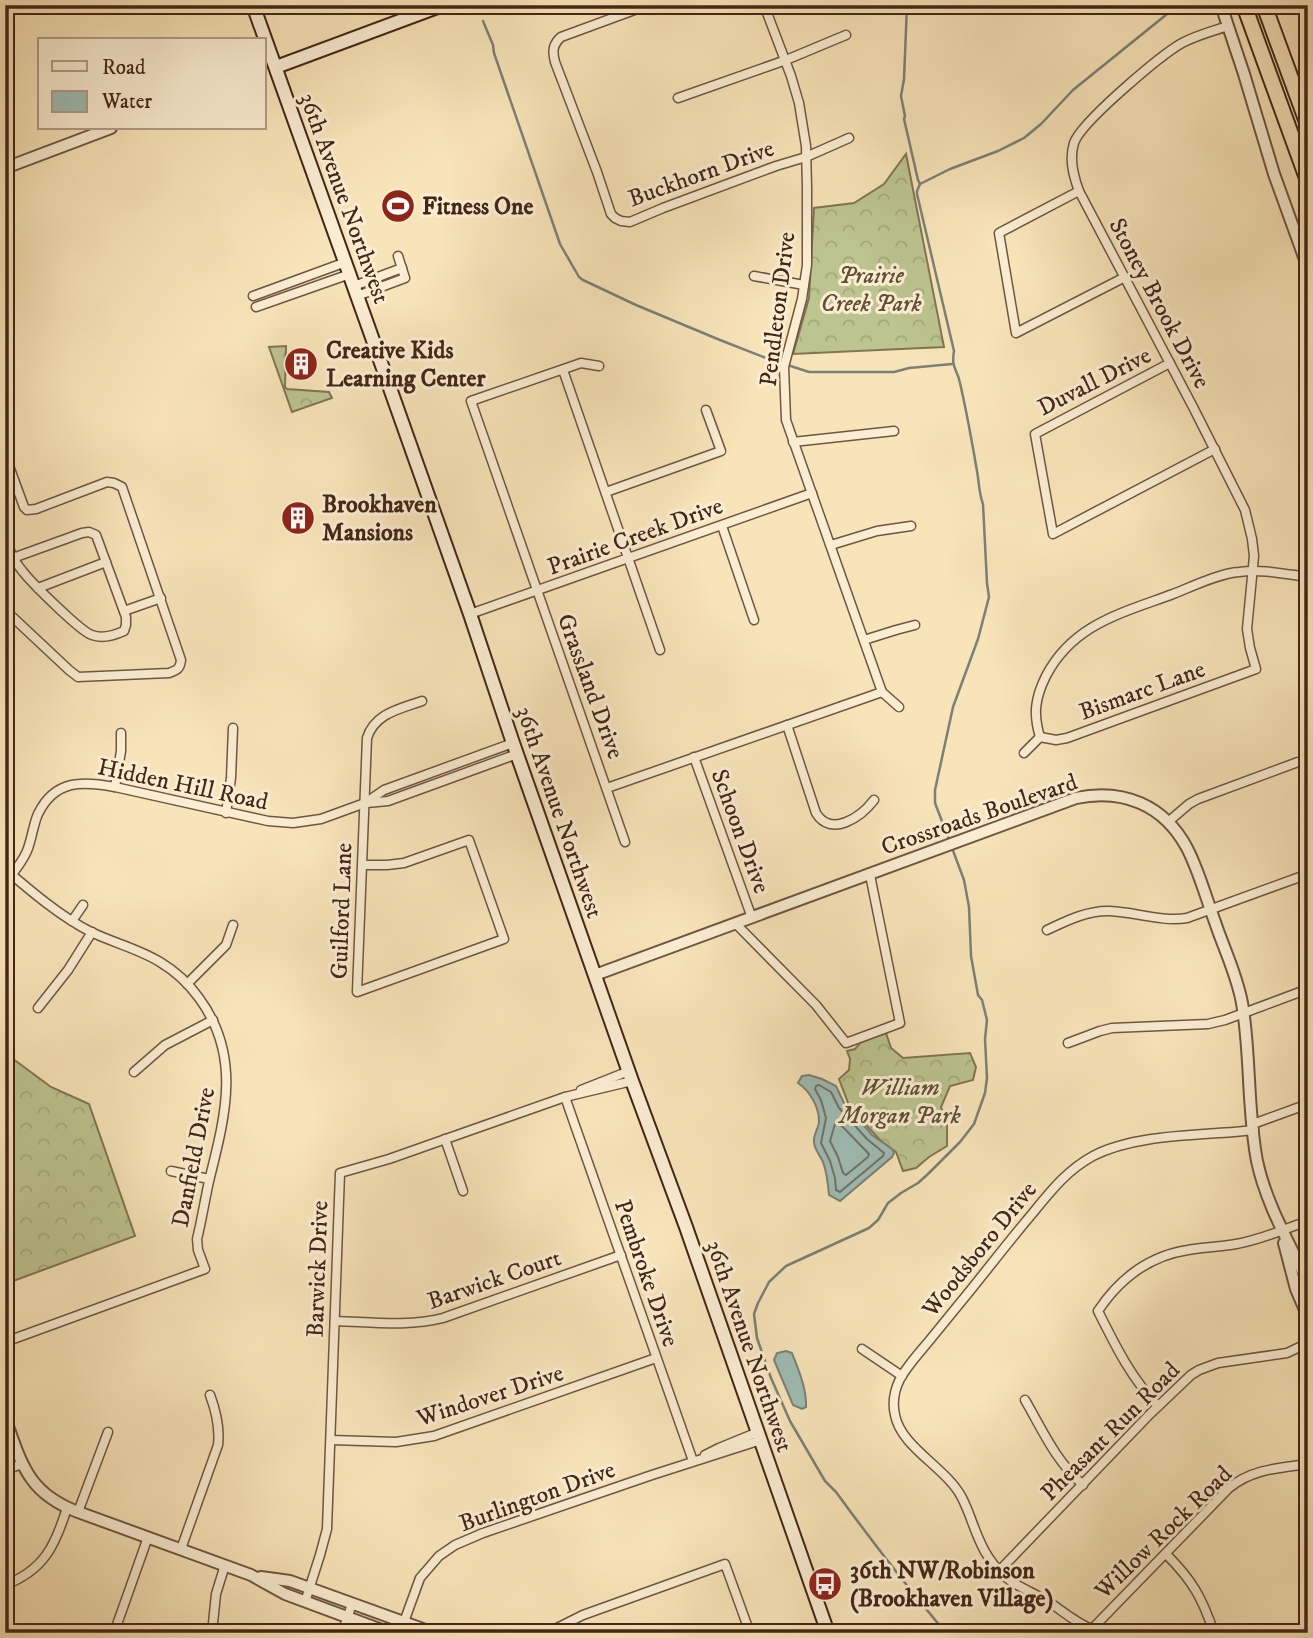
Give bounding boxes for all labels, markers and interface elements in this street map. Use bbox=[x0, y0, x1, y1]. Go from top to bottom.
legend bbox=[38, 38, 266, 130]
text: Road bbox=[102, 55, 146, 81]
text: Water bbox=[101, 89, 152, 115]
street label: 36th Avenue Northwest bbox=[292, 89, 396, 308]
street label: Buckhorn Drive bbox=[624, 134, 778, 214]
sports icon: Fitness One bbox=[379, 187, 417, 225]
place label: Fitness One bbox=[422, 192, 534, 222]
street label: Stoney Brook Drive bbox=[1102, 213, 1217, 394]
street label: Pendleton Drive bbox=[754, 230, 802, 388]
park label: Prairie Creek Park bbox=[821, 261, 921, 319]
place label: Creative Kids Learning Center bbox=[326, 336, 486, 394]
street label: Duvall Drive bbox=[1033, 341, 1156, 423]
building icon: Creative Kids Learning Center bbox=[282, 345, 320, 383]
place label: Brookhaven Mansions bbox=[322, 490, 437, 548]
street label: Prairie Creek Drive bbox=[543, 491, 727, 583]
building icon: Brookhaven Mansions bbox=[279, 499, 317, 537]
street label: Grassland Drive bbox=[550, 610, 630, 763]
street label: Bismarc Lane bbox=[1075, 654, 1209, 728]
street label: 36th Avenue Northwest bbox=[509, 702, 609, 922]
street label: Hidden Hill Road bbox=[95, 752, 271, 818]
street label: Schoon Drive bbox=[704, 765, 776, 898]
street label: Crossroads Boulevard bbox=[877, 767, 1081, 863]
street label: Guilford Lane bbox=[325, 842, 359, 980]
park label: William Morgan Park bbox=[837, 1073, 961, 1131]
street label: Danfield Drive bbox=[166, 1085, 222, 1230]
street label: Woodsboro Drive bbox=[915, 1176, 1044, 1324]
street label: Pembroke Drive bbox=[607, 1196, 685, 1351]
street label: Barwick Drive bbox=[301, 1200, 335, 1338]
street label: 36th Avenue Northwest bbox=[699, 1236, 799, 1456]
street label: Barwick Court bbox=[424, 1243, 565, 1317]
street label: Pheasant Run Road bbox=[1035, 1356, 1187, 1508]
street label: Windover Drive bbox=[412, 1358, 567, 1434]
street label: Burlington Drive bbox=[455, 1455, 619, 1539]
street label: Willow Rock Road bbox=[1088, 1460, 1239, 1606]
place label: 36th NW/Robinson (Brookhaven Village) bbox=[850, 1556, 1054, 1614]
bus stop icon: 36th NW/Robinson (Brookhaven Village) bbox=[806, 1565, 844, 1603]

